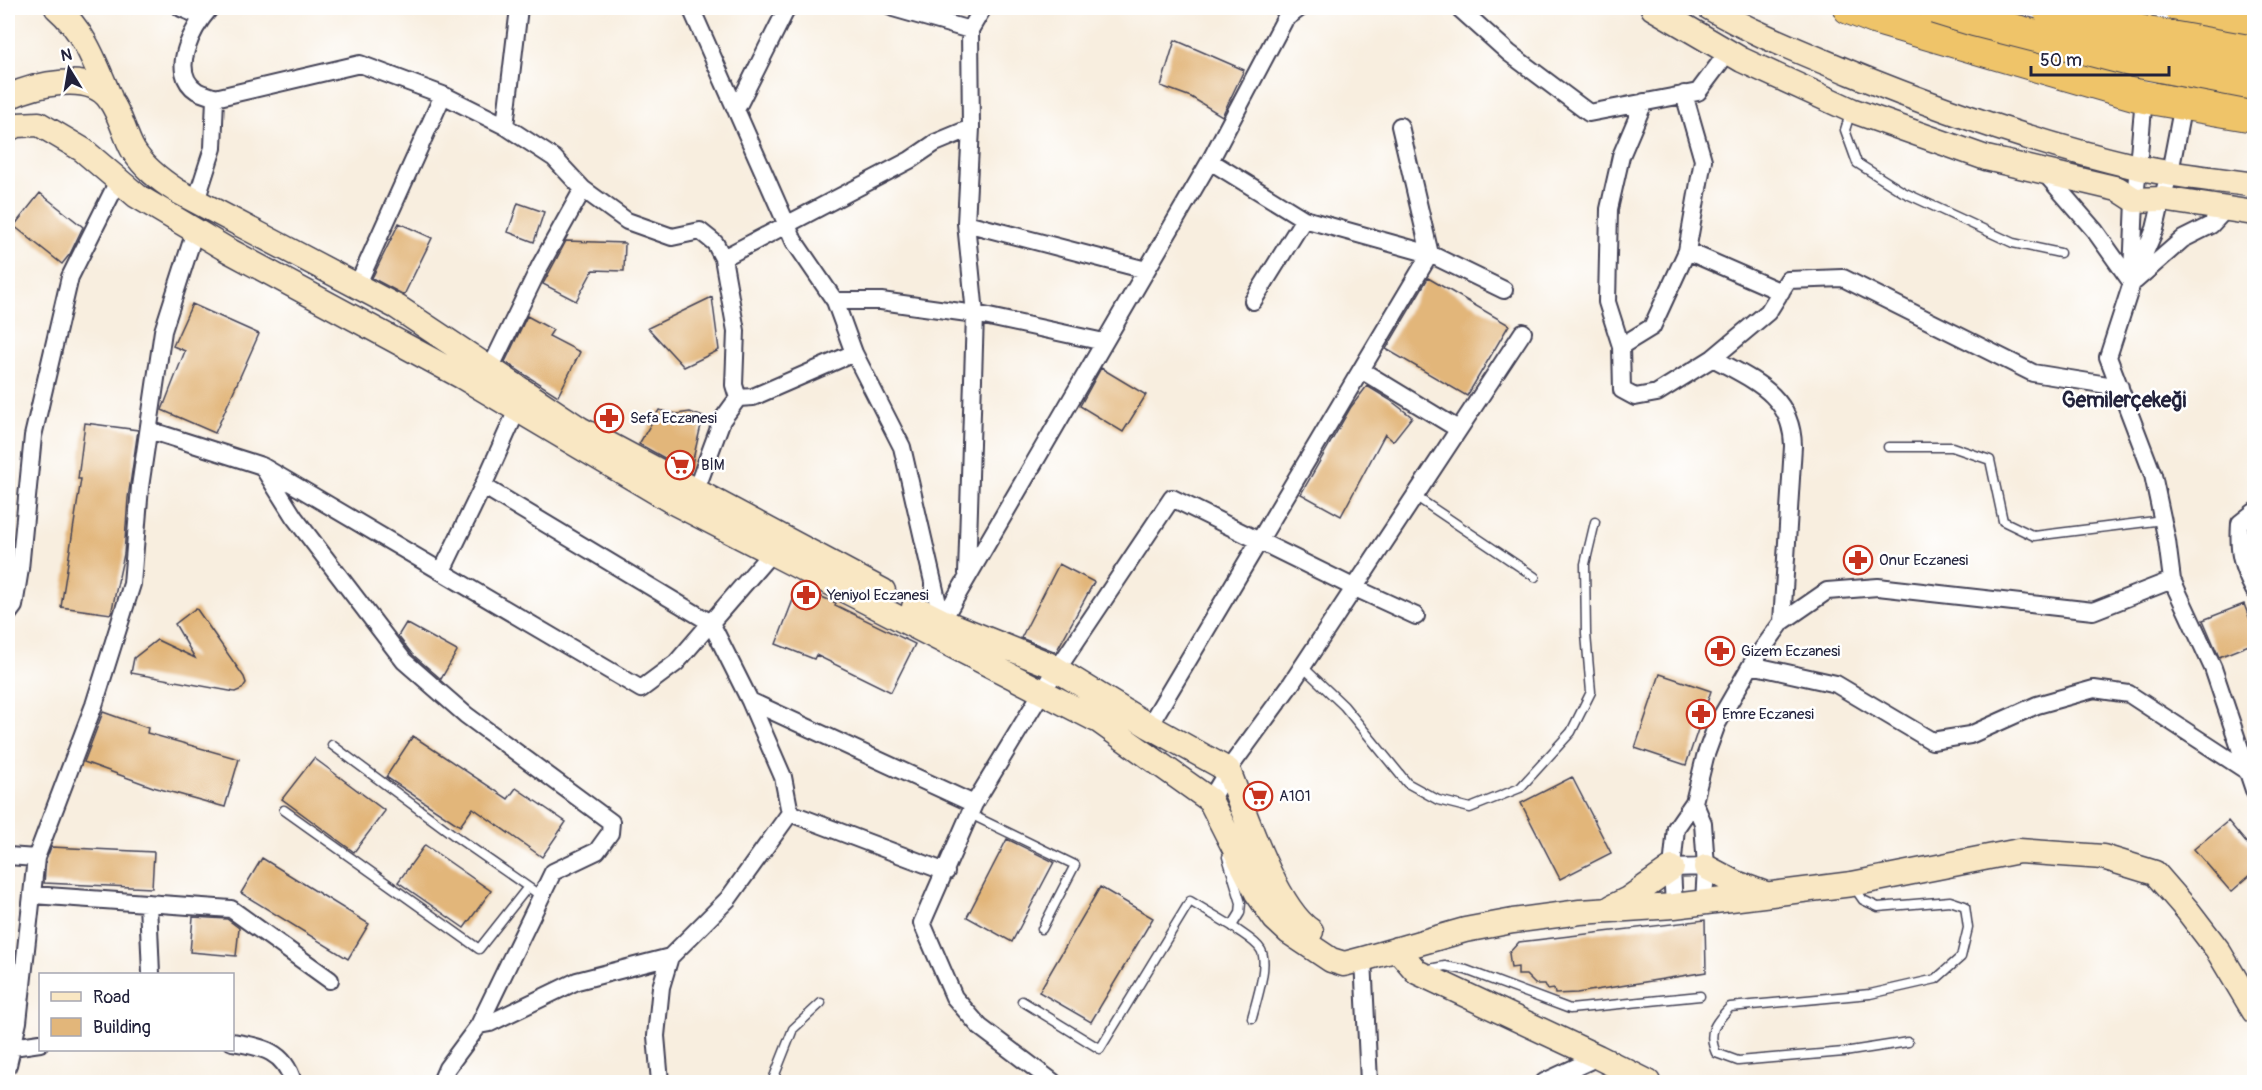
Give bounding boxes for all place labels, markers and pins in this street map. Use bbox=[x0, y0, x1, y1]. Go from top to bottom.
pharmacy icon: Sefa Eczanesi bbox=[593, 402, 625, 434]
place label: Sefa Eczanesi bbox=[630, 409, 717, 428]
supermarket icon: BİM bbox=[664, 449, 696, 481]
place label: BİM bbox=[701, 456, 725, 475]
pharmacy icon: Onur Eczanesi bbox=[1842, 544, 1874, 576]
place label: Onur Eczanesi bbox=[1879, 551, 1969, 570]
pharmacy icon: Yeniyol Eczanesi bbox=[790, 579, 822, 611]
place label: Yeniyol Eczanesi bbox=[826, 586, 929, 605]
pharmacy icon: Gizem Eczanesi bbox=[1704, 635, 1736, 667]
place label: Gizem Eczanesi bbox=[1741, 642, 1841, 661]
pharmacy icon: Emre Eczanesi bbox=[1685, 698, 1717, 730]
place label: Emre Eczanesi bbox=[1722, 705, 1814, 724]
supermarket icon: A101 bbox=[1242, 780, 1274, 812]
place label: A101 bbox=[1279, 787, 1311, 806]

